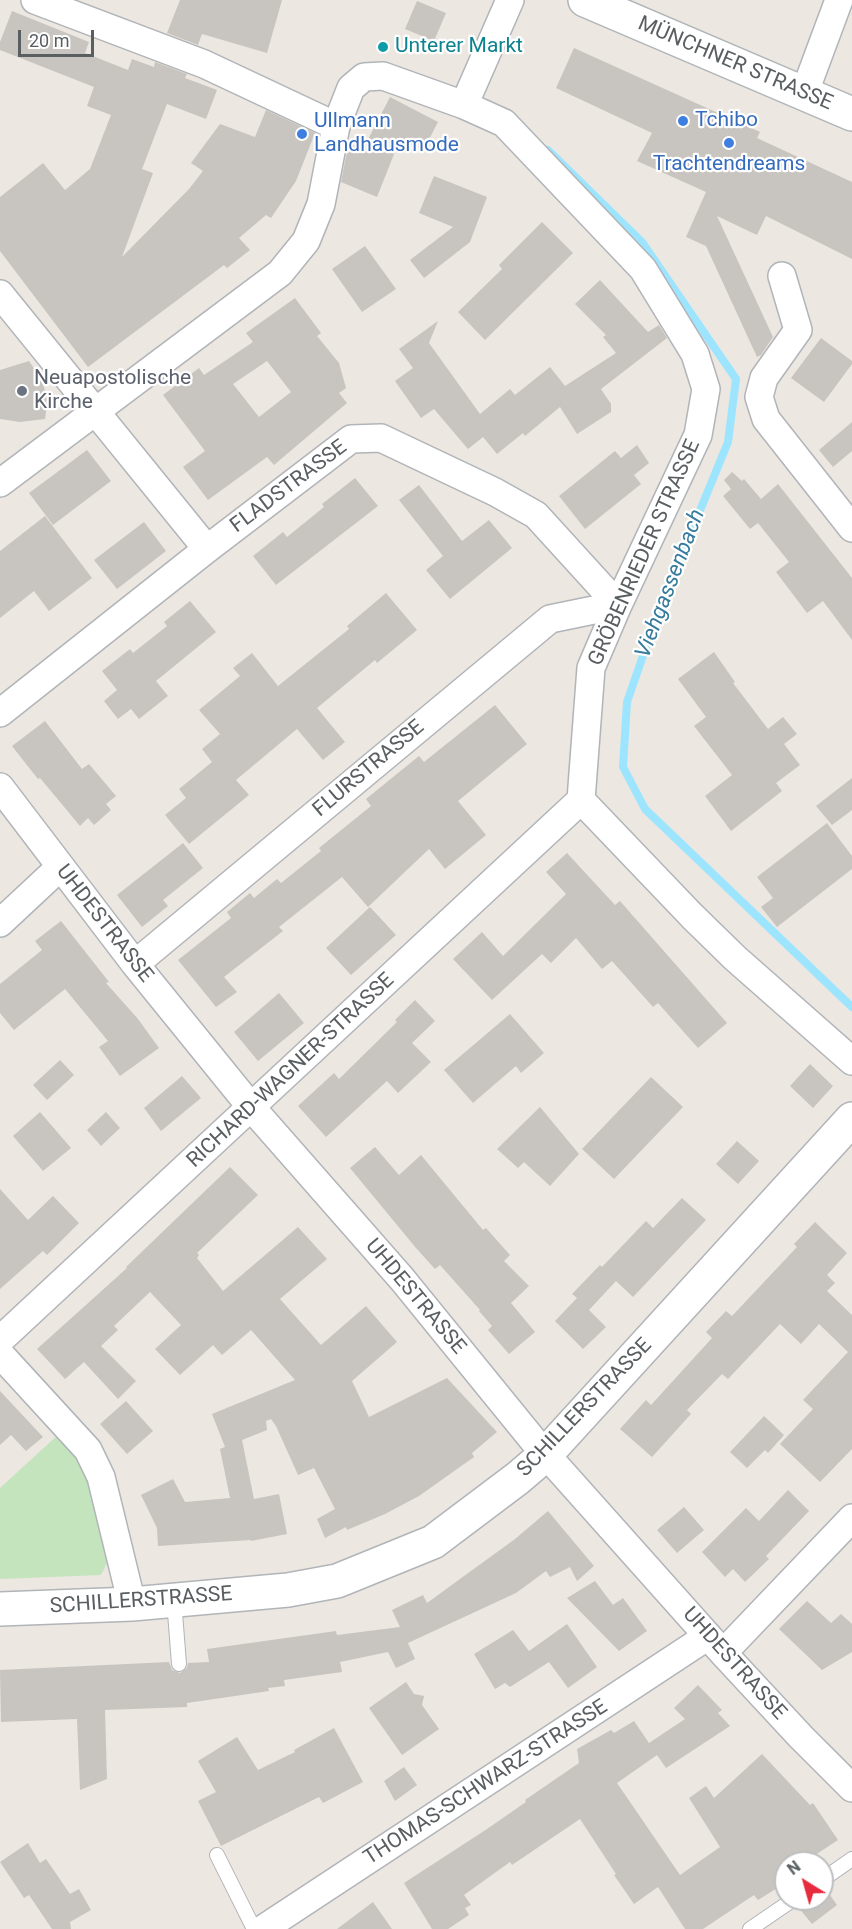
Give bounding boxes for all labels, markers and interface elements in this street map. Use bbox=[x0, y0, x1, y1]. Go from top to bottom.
street label: MÜNCHNER STRASSE bbox=[634, 12, 836, 116]
scale bar bbox=[21, 18, 98, 56]
text: 20 m bbox=[29, 30, 69, 51]
place label: Unterer Markt bbox=[395, 34, 523, 60]
marker: Unterer Markt bbox=[376, 40, 390, 54]
place label: Tchibo bbox=[695, 108, 758, 134]
place label: Ullmann Landhausmode bbox=[314, 109, 459, 159]
marker: Tchibo bbox=[676, 114, 690, 128]
marker: Ullmann Landhausmode bbox=[295, 127, 309, 141]
marker: Trachtendreams bbox=[722, 136, 736, 150]
place label: Trachtendreams bbox=[653, 152, 805, 178]
place label: Neuapostolische Kirche bbox=[34, 366, 191, 416]
marker: Neuapostolische Kirche bbox=[15, 384, 29, 398]
street label: FLADSTRASSE bbox=[226, 435, 352, 539]
street label: GRÖBENRIEDER STRASSE bbox=[584, 436, 706, 670]
water label: Viehgassenbach bbox=[631, 506, 711, 662]
street label: FLURSTRASSE bbox=[308, 715, 430, 823]
street label: UHDESTRASSE bbox=[50, 860, 158, 988]
street label: RICHARD-WAGNER-STRASSE bbox=[182, 968, 400, 1174]
street label: UHDESTRASSE bbox=[359, 1234, 471, 1360]
street label: SCHILLERSTRASSE bbox=[512, 1333, 658, 1483]
street label: SCHILLERSTRASSE bbox=[49, 1582, 233, 1620]
street label: UHDESTRASSE bbox=[677, 1602, 791, 1726]
street label: THOMAS-SCHWARZ-STRASSE bbox=[360, 1695, 612, 1871]
north arrow bbox=[774, 1851, 834, 1911]
text: N bbox=[784, 1857, 804, 1879]

